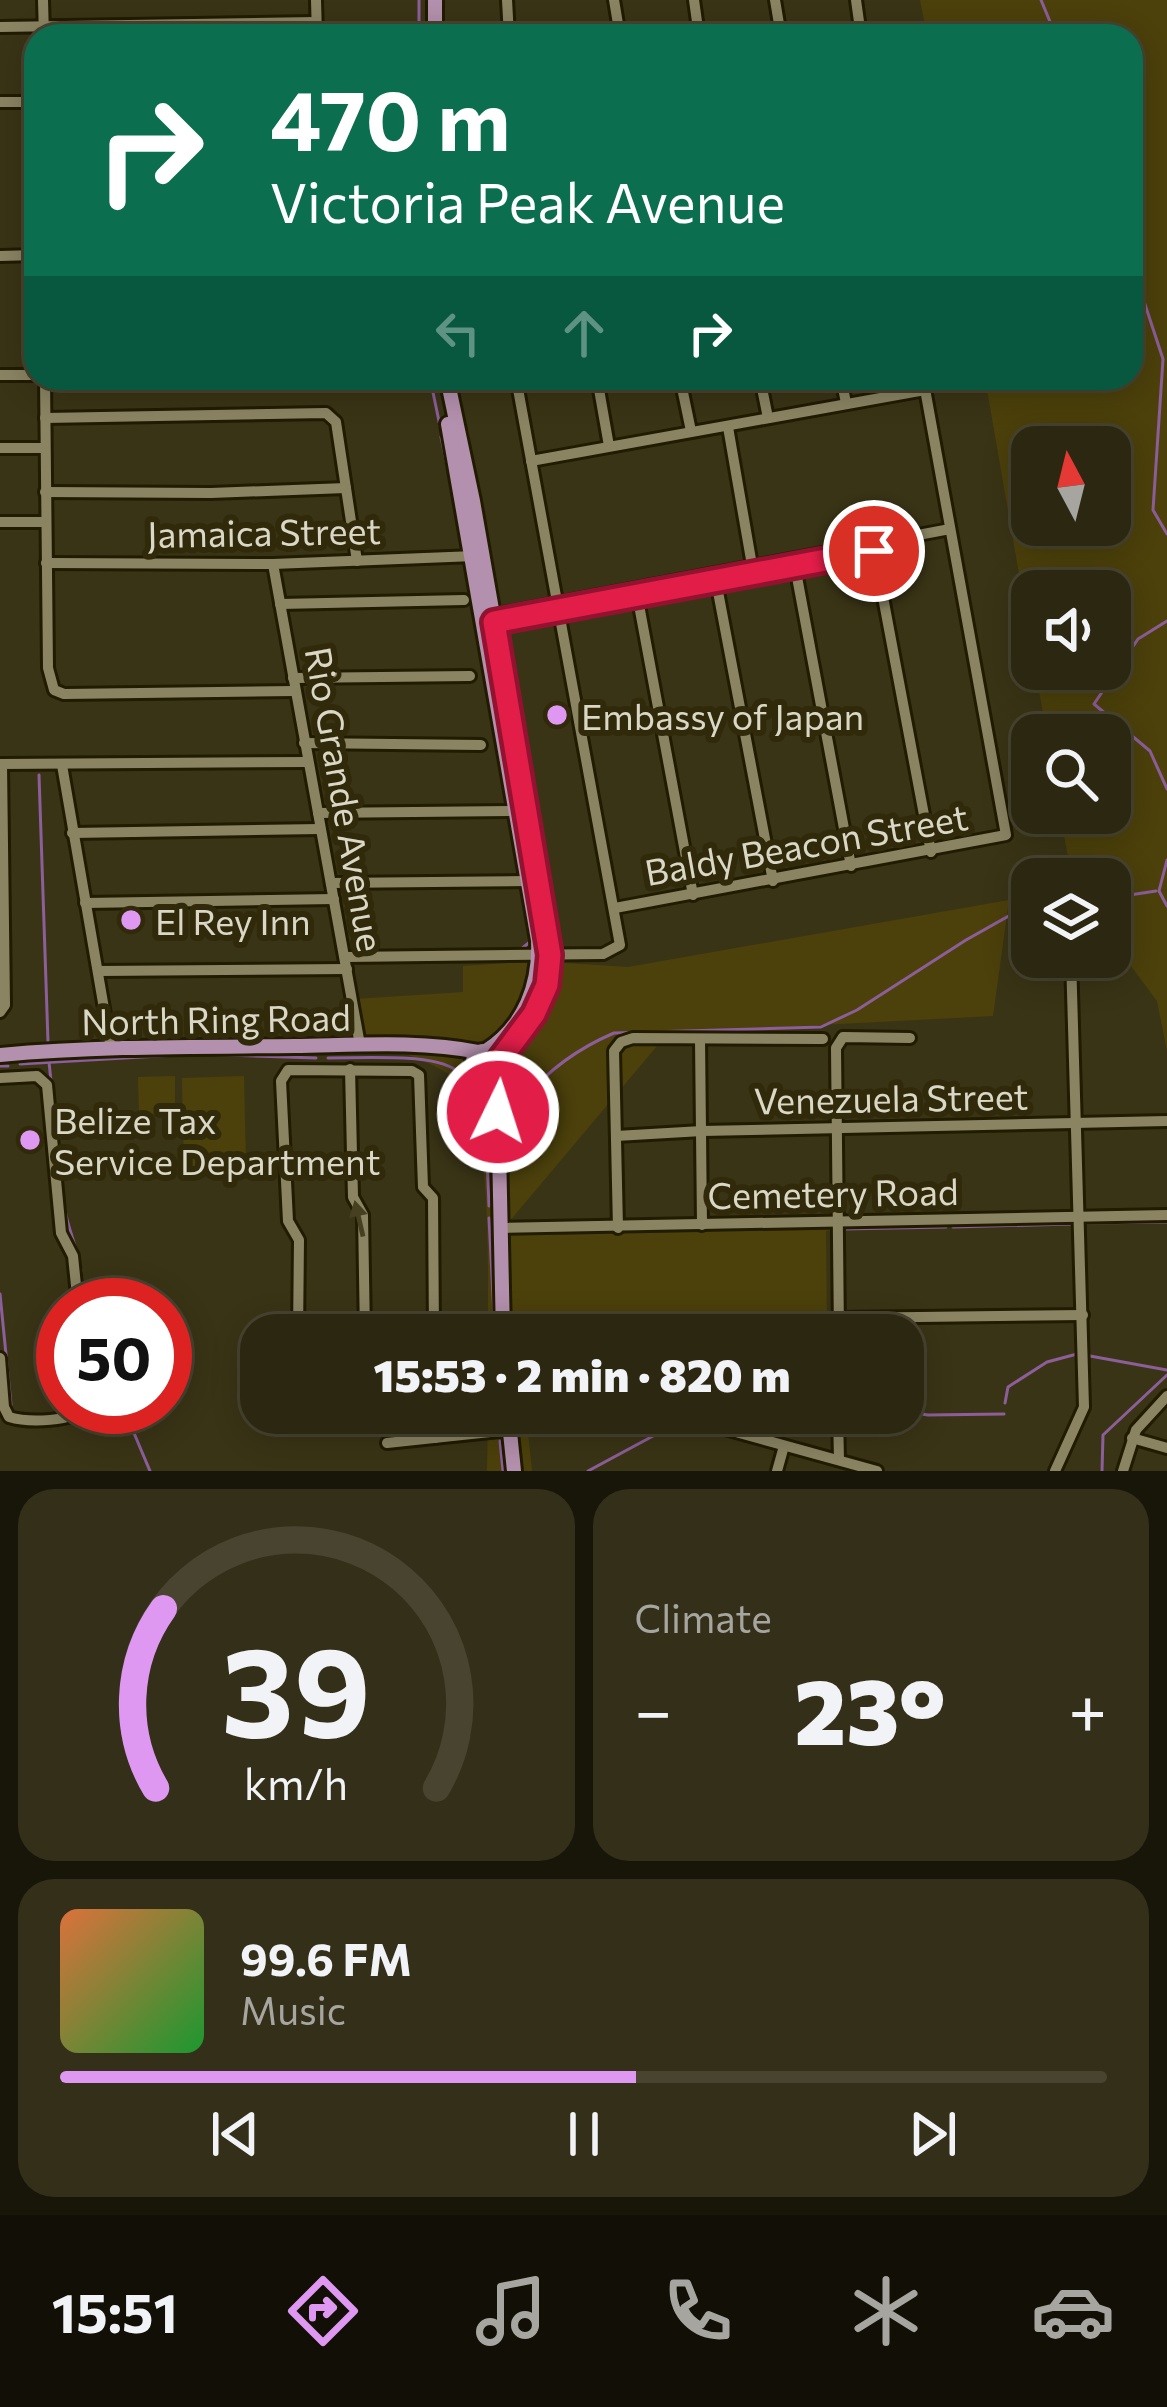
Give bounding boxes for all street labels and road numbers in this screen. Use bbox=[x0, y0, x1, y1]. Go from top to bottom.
street label: Jamaica Street bbox=[147, 507, 381, 555]
street label: Rio Grande Avenue bbox=[298, 643, 394, 955]
street label: Baldy Beacon Street bbox=[641, 793, 971, 893]
street label: North Ring Road bbox=[81, 994, 351, 1042]
street label: Venezuela Street bbox=[753, 1073, 1029, 1121]
street label: Cemetery Road bbox=[707, 1168, 959, 1216]

